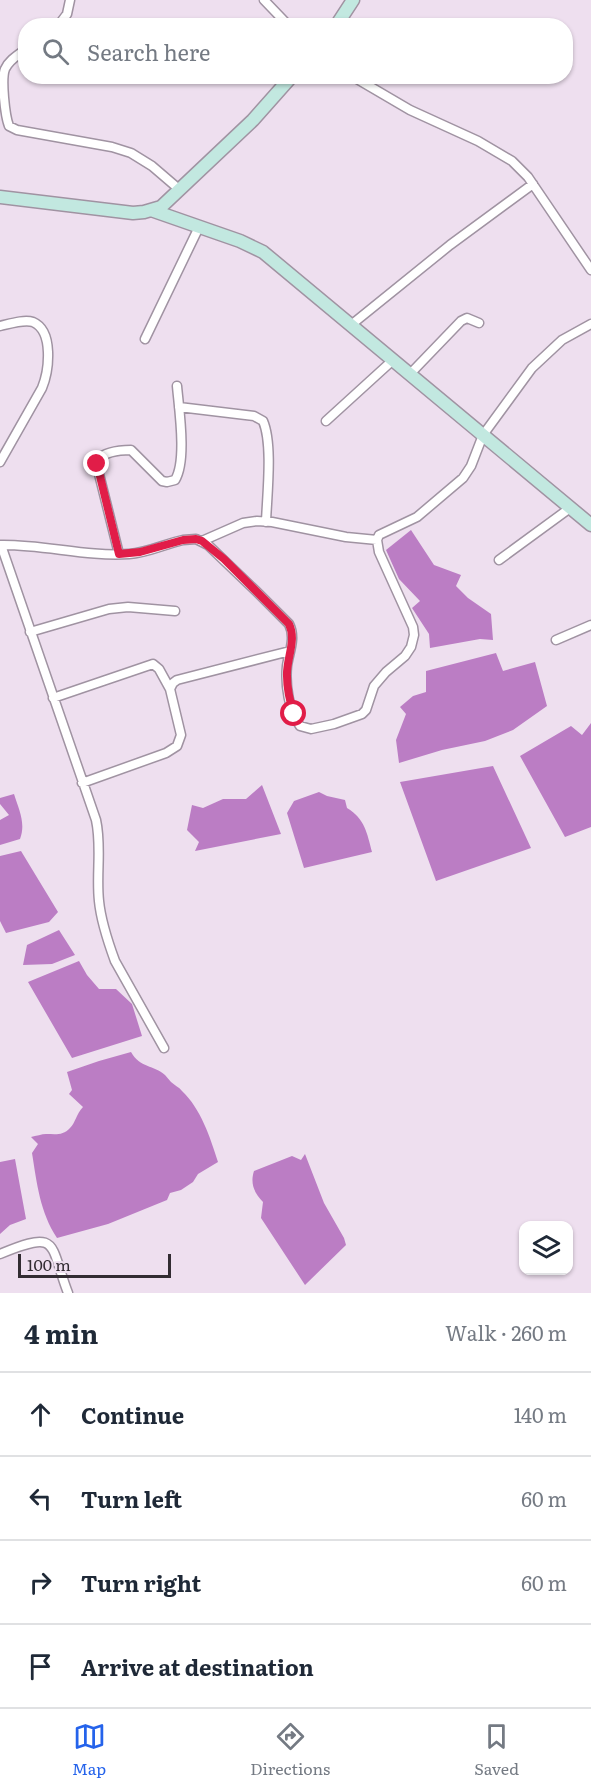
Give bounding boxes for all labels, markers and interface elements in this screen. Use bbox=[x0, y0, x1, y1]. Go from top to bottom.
search box bbox=[18, 18, 573, 84]
icon: search bbox=[39, 35, 72, 68]
text: Search here bbox=[87, 35, 210, 68]
route end bbox=[83, 450, 109, 476]
route start bbox=[280, 700, 306, 726]
map controls bbox=[519, 1221, 573, 1275]
button: layers bbox=[519, 1221, 573, 1275]
scale bar bbox=[18, 1251, 171, 1278]
text: 100 m bbox=[27, 1252, 71, 1276]
text: 4 min bbox=[24, 1313, 98, 1352]
text: Walk · 260 m bbox=[445, 1317, 567, 1347]
icon: ahead bbox=[24, 1398, 57, 1431]
text: Continue bbox=[81, 1398, 184, 1431]
text: 140 m bbox=[514, 1399, 567, 1429]
icon: left bbox=[24, 1482, 57, 1515]
text: Turn left bbox=[81, 1482, 182, 1515]
text: 60 m bbox=[521, 1483, 567, 1513]
icon: right bbox=[24, 1566, 57, 1599]
text: Turn right bbox=[81, 1566, 201, 1599]
text: 60 m bbox=[521, 1567, 567, 1597]
icon: arrive bbox=[24, 1650, 57, 1683]
text: Arrive at destination bbox=[81, 1650, 314, 1683]
tab: Map bbox=[72, 1720, 106, 1780]
tab: Directions bbox=[250, 1720, 330, 1780]
tab: Saved bbox=[474, 1720, 519, 1780]

